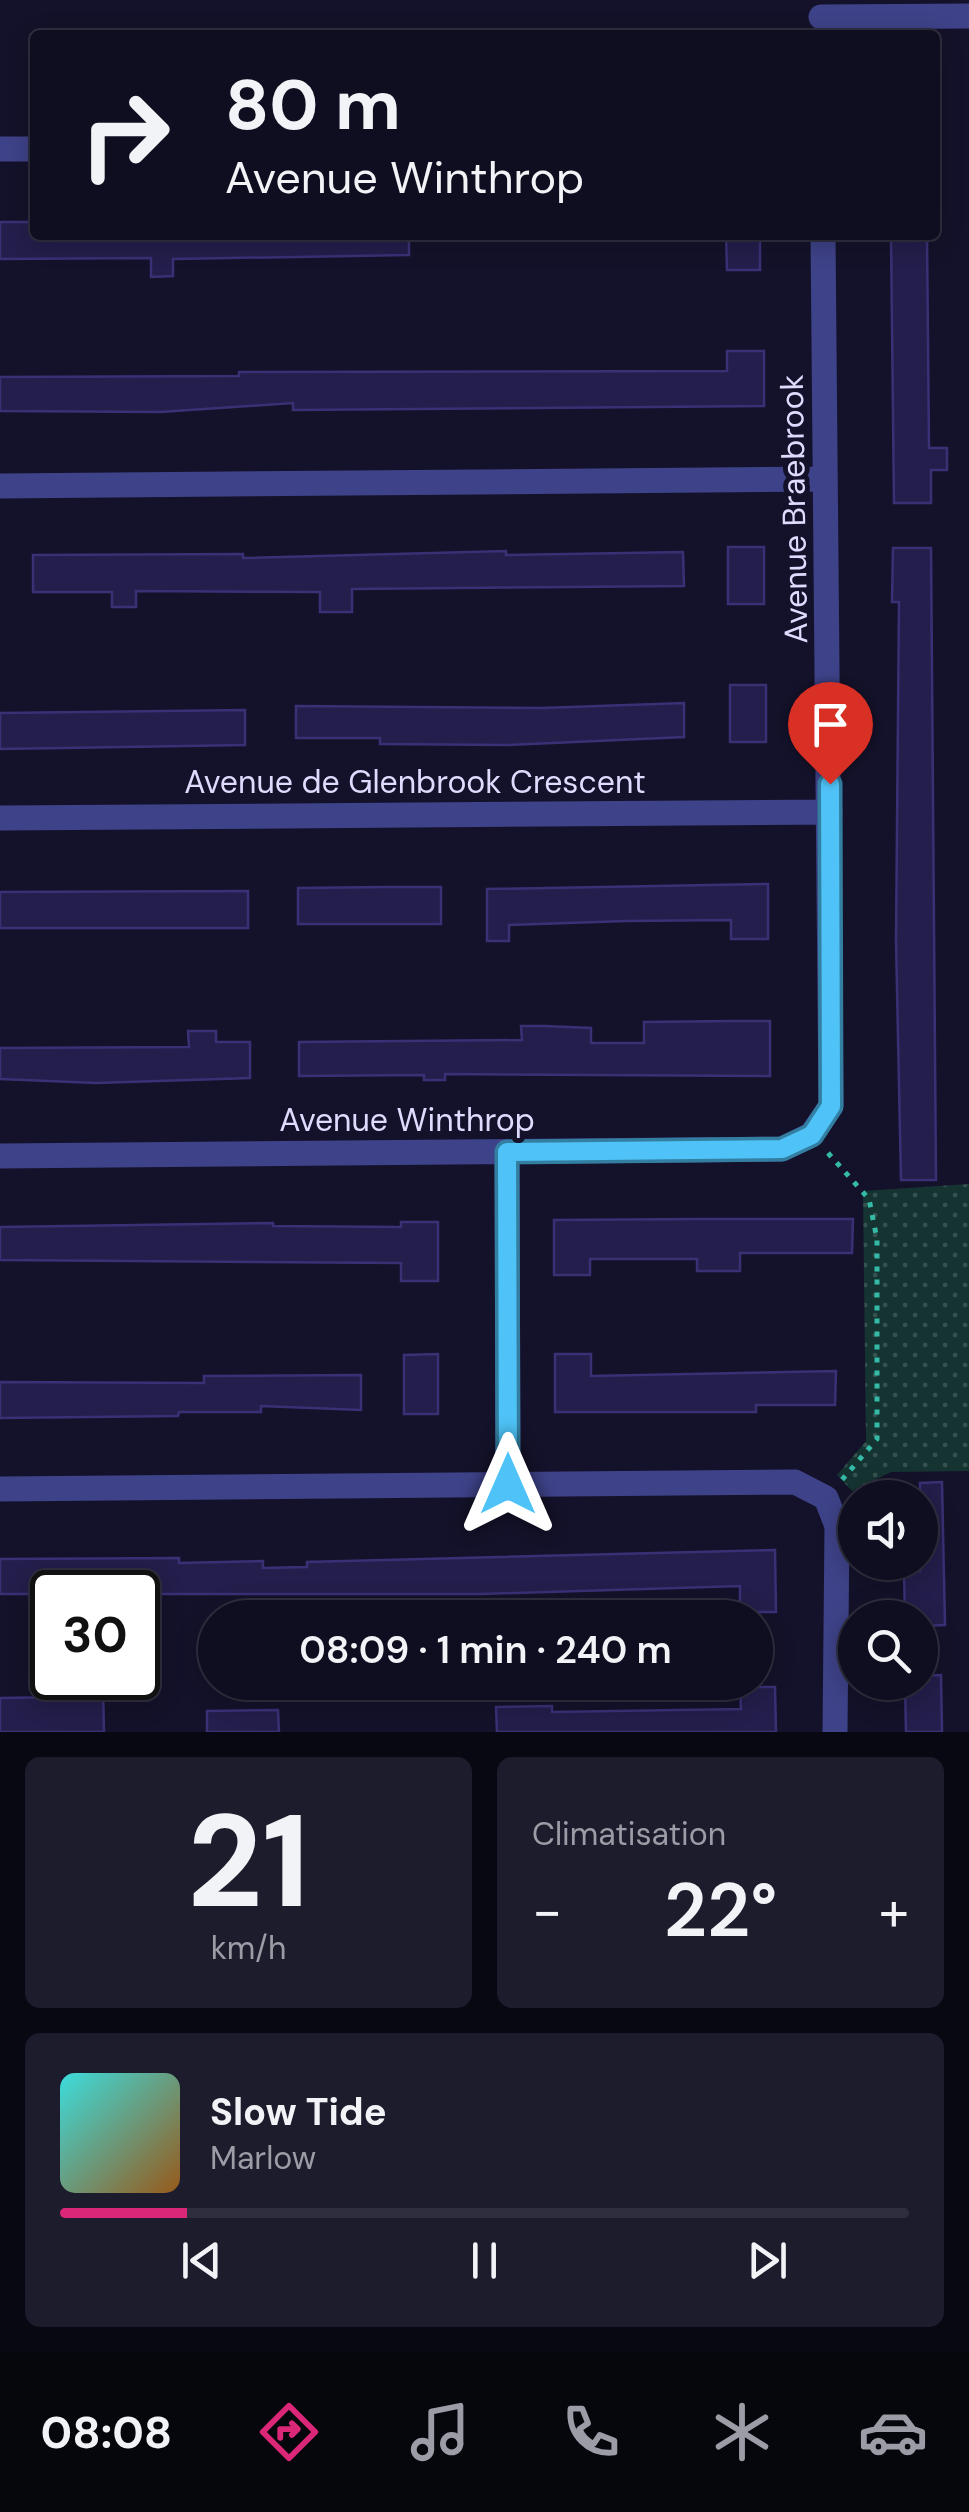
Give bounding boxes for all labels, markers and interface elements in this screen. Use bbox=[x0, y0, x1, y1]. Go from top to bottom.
text: 80 m bbox=[225, 60, 401, 151]
icon: right bbox=[60, 70, 190, 200]
text: Avenue Winthrop bbox=[225, 148, 584, 207]
street label: Avenue Braebrook bbox=[771, 374, 817, 644]
pin bbox=[788, 682, 873, 785]
icon: arrive bbox=[803, 697, 858, 752]
street label: Avenue de Glenbrook Crescent bbox=[184, 761, 646, 803]
street label: Avenue Winthrop bbox=[279, 1099, 535, 1141]
position arrow bbox=[456, 1432, 560, 1536]
map controls bbox=[838, 1480, 938, 1700]
button: sound bbox=[838, 1480, 938, 1580]
speed limit sign: 30 bbox=[30, 1570, 160, 1700]
button: search bbox=[838, 1600, 938, 1700]
text: 08:09 · 1 min · 240 m bbox=[299, 1625, 672, 1675]
text: 21 bbox=[187, 1777, 310, 1946]
text: Climatisation bbox=[532, 1813, 726, 1855]
text: 22° bbox=[664, 1862, 777, 1959]
text: − bbox=[532, 1875, 562, 1947]
text: + bbox=[879, 1875, 909, 1947]
text: km/h bbox=[211, 1927, 286, 1969]
text: Slow Tide bbox=[210, 2087, 387, 2137]
text: Marlow bbox=[210, 2137, 316, 2179]
icon: previous bbox=[174, 2233, 229, 2288]
icon: pause bbox=[457, 2233, 512, 2288]
icon: next bbox=[740, 2233, 795, 2288]
icon: directions bbox=[254, 2397, 324, 2467]
icon: music bbox=[405, 2397, 475, 2467]
icon: phone bbox=[556, 2397, 626, 2467]
icon: climate bbox=[707, 2397, 777, 2467]
icon: car bbox=[858, 2397, 928, 2467]
text: 08:08 bbox=[41, 2403, 172, 2462]

